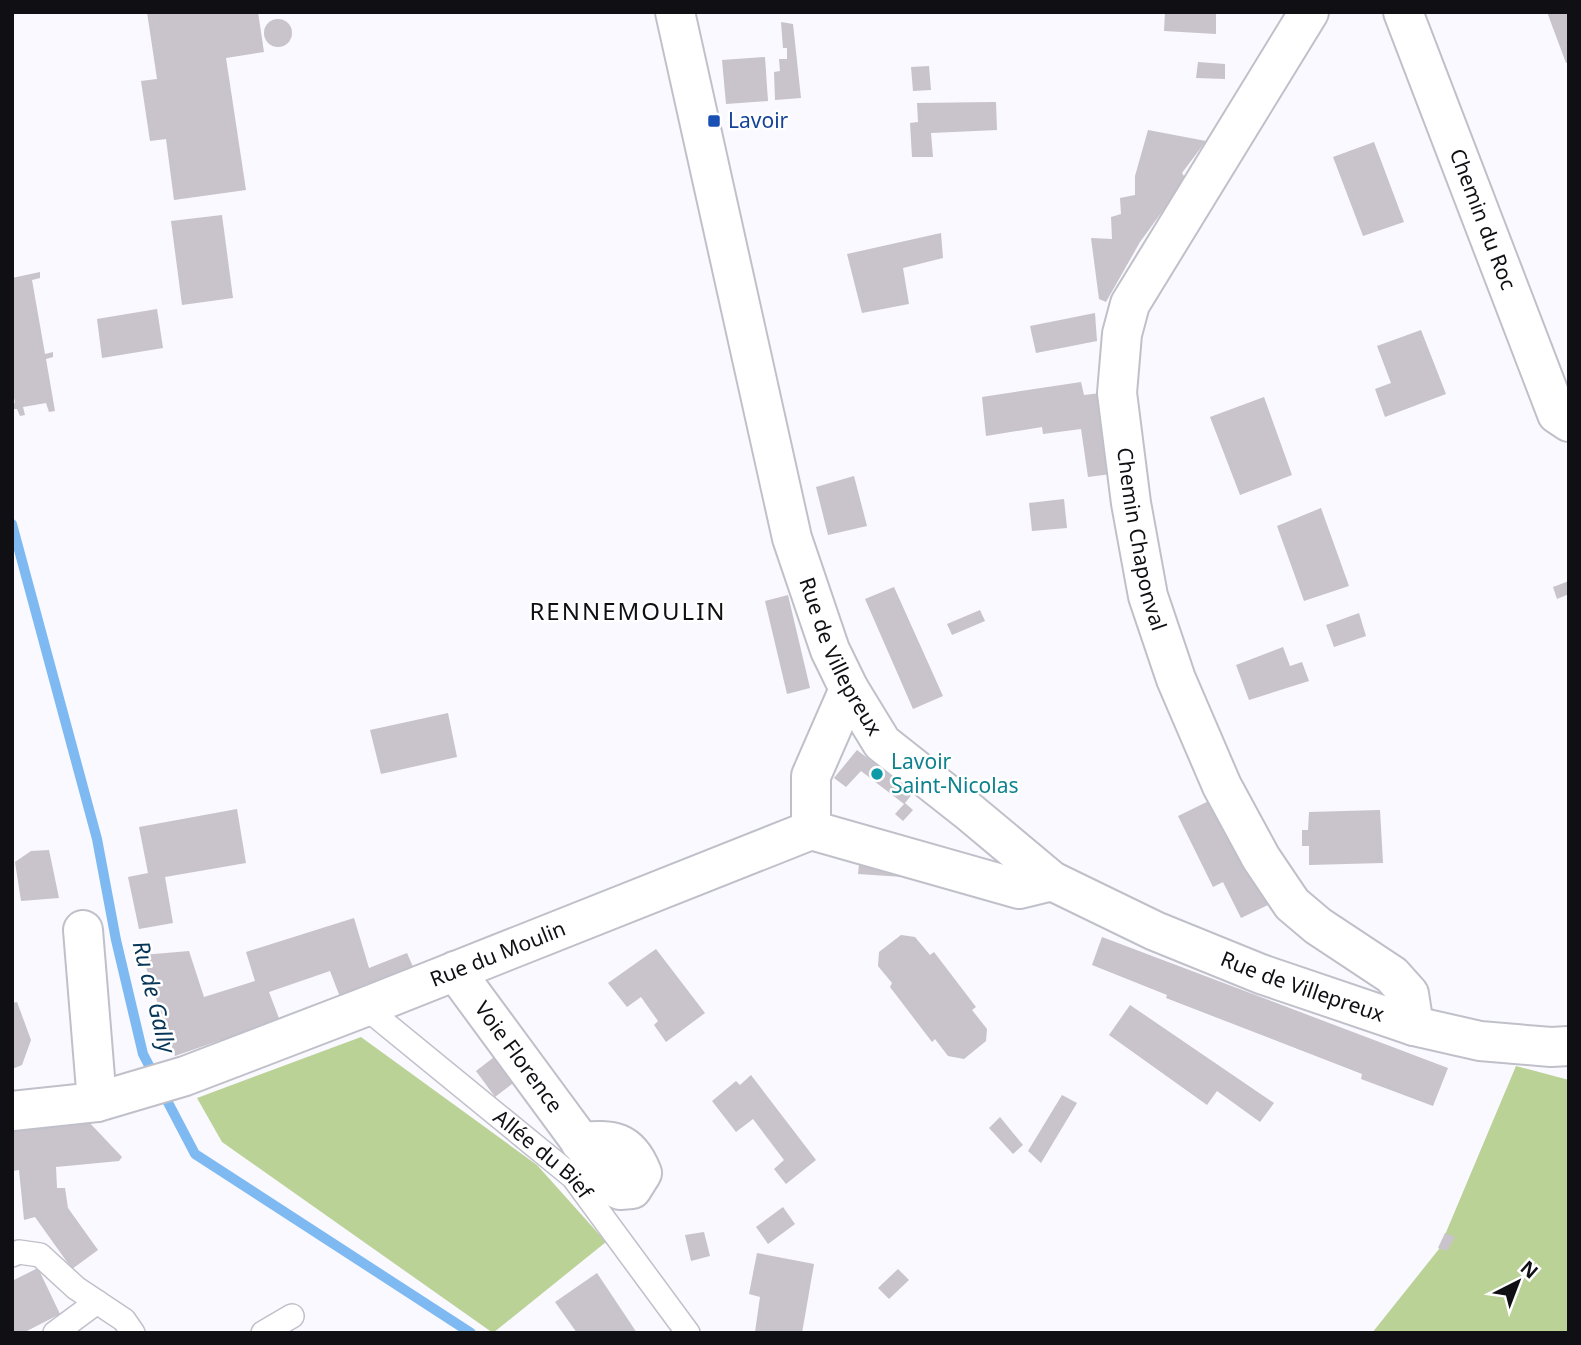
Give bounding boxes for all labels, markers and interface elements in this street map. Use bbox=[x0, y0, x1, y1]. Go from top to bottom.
place label: Lavoir bbox=[728, 106, 789, 134]
marker: Lavoir bbox=[706, 113, 722, 129]
street label: Chemin du Roc bbox=[1444, 144, 1523, 293]
street label: Chemin Chaponval bbox=[1111, 446, 1174, 634]
street label: Rue de Villepreux bbox=[793, 573, 889, 740]
district label: RENNEMOULIN bbox=[529, 594, 727, 627]
place label: Lavoir Saint-Nicolas bbox=[891, 747, 1018, 799]
marker: Lavoir Saint-Nicolas bbox=[869, 766, 885, 782]
street label: Rue du Moulin bbox=[426, 914, 569, 993]
water label: Ru de Gally bbox=[126, 937, 185, 1057]
street label: Rue de Villepreux bbox=[1217, 944, 1388, 1028]
street label: Voie Florence bbox=[469, 995, 570, 1118]
street label: Allée du Bief bbox=[488, 1103, 600, 1205]
north arrow bbox=[1483, 1247, 1553, 1317]
text: N bbox=[1515, 1255, 1544, 1284]

